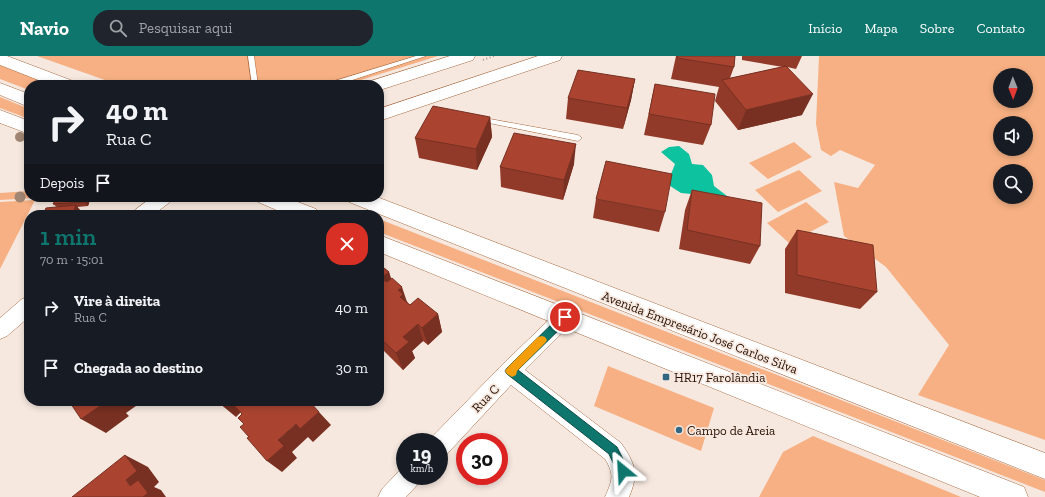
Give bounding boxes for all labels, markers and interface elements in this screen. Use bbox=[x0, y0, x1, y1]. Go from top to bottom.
search box bbox=[93, 10, 373, 46]
text: Navio bbox=[20, 17, 69, 40]
icon: search bbox=[107, 17, 129, 39]
text: Pesquisar aqui bbox=[139, 19, 233, 37]
text: Início bbox=[808, 20, 842, 37]
text: Mapa bbox=[864, 20, 898, 37]
text: Sobre bbox=[920, 20, 954, 37]
text: Contato bbox=[976, 20, 1025, 37]
north arrow bbox=[993, 68, 1033, 108]
map controls bbox=[993, 68, 1033, 204]
text: 40 m bbox=[106, 94, 168, 127]
icon: right bbox=[40, 96, 92, 148]
button: sound bbox=[993, 116, 1033, 156]
text: Rua C bbox=[106, 128, 152, 150]
button: search bbox=[993, 164, 1033, 204]
icon: arrive bbox=[92, 172, 114, 194]
text: Depois bbox=[40, 174, 84, 192]
text: 1 min bbox=[40, 222, 96, 251]
button: close bbox=[326, 223, 368, 265]
text: 70 m · 15:01 bbox=[40, 252, 104, 267]
street label: Avenida Empresário José Carlos Silva bbox=[600, 288, 800, 377]
text: Vire à direita bbox=[74, 292, 160, 310]
icon: right bbox=[40, 297, 62, 319]
text: 40 m bbox=[335, 299, 368, 317]
pin bbox=[548, 300, 582, 334]
icon: arrive bbox=[554, 306, 576, 328]
text: Rua C bbox=[74, 310, 107, 325]
icon: arrive bbox=[40, 357, 62, 379]
text: Chegada ao destino bbox=[74, 359, 203, 377]
text: 30 m bbox=[336, 359, 368, 377]
place label: HR17 Farolândia bbox=[674, 370, 766, 385]
marker: HR17 Farolândia bbox=[661, 372, 671, 382]
street label: Rua C bbox=[469, 381, 502, 415]
place label: Campo de Areia bbox=[687, 423, 776, 438]
marker: Campo de Areia bbox=[674, 425, 684, 435]
speed limit sign: 30 bbox=[456, 433, 508, 485]
text: 19 bbox=[413, 442, 431, 466]
position arrow bbox=[602, 450, 644, 492]
text: km/h bbox=[411, 463, 433, 475]

